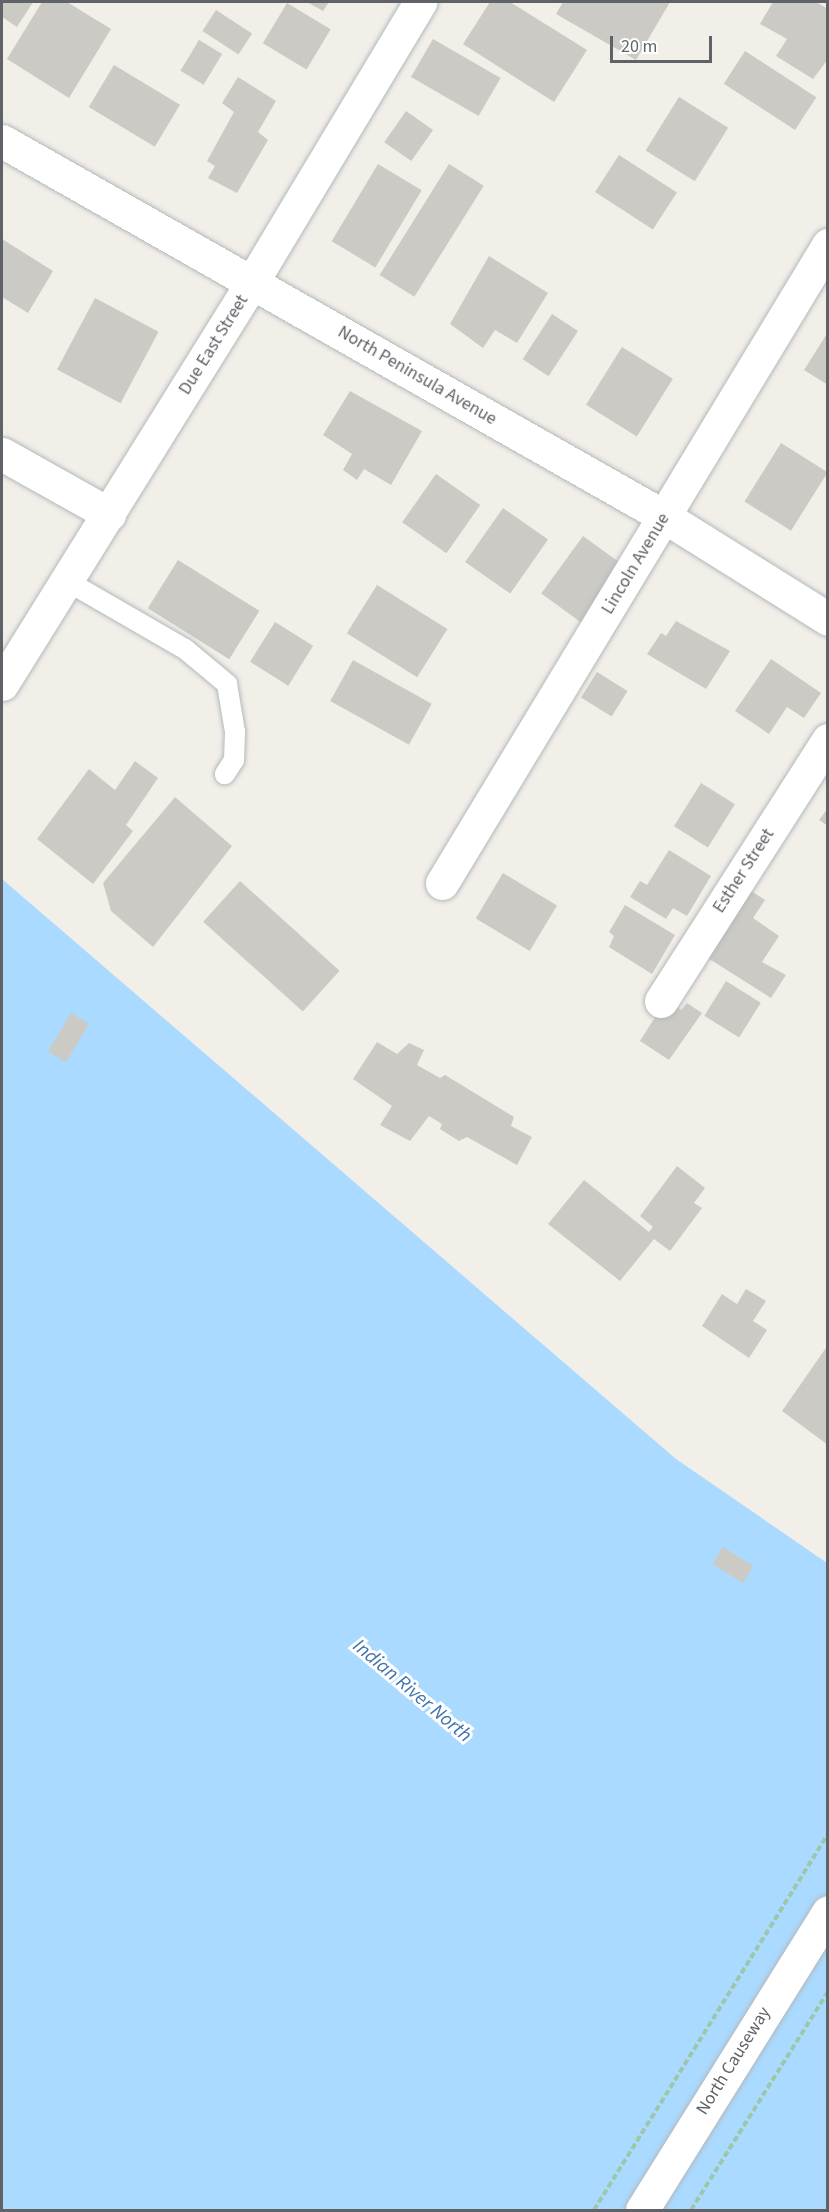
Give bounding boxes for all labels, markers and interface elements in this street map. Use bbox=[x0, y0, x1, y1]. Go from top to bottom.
scale bar bbox=[613, 24, 715, 62]
text: 20 m bbox=[621, 34, 657, 59]
street label: Due East Street bbox=[175, 291, 253, 399]
street label: North Peninsula Avenue bbox=[334, 322, 500, 430]
street label: Lincoln Avenue bbox=[597, 510, 675, 618]
street label: Esther Street bbox=[709, 825, 779, 917]
water label: Indian River North bbox=[348, 1634, 476, 1748]
street label: North Causeway bbox=[692, 2003, 776, 2119]

